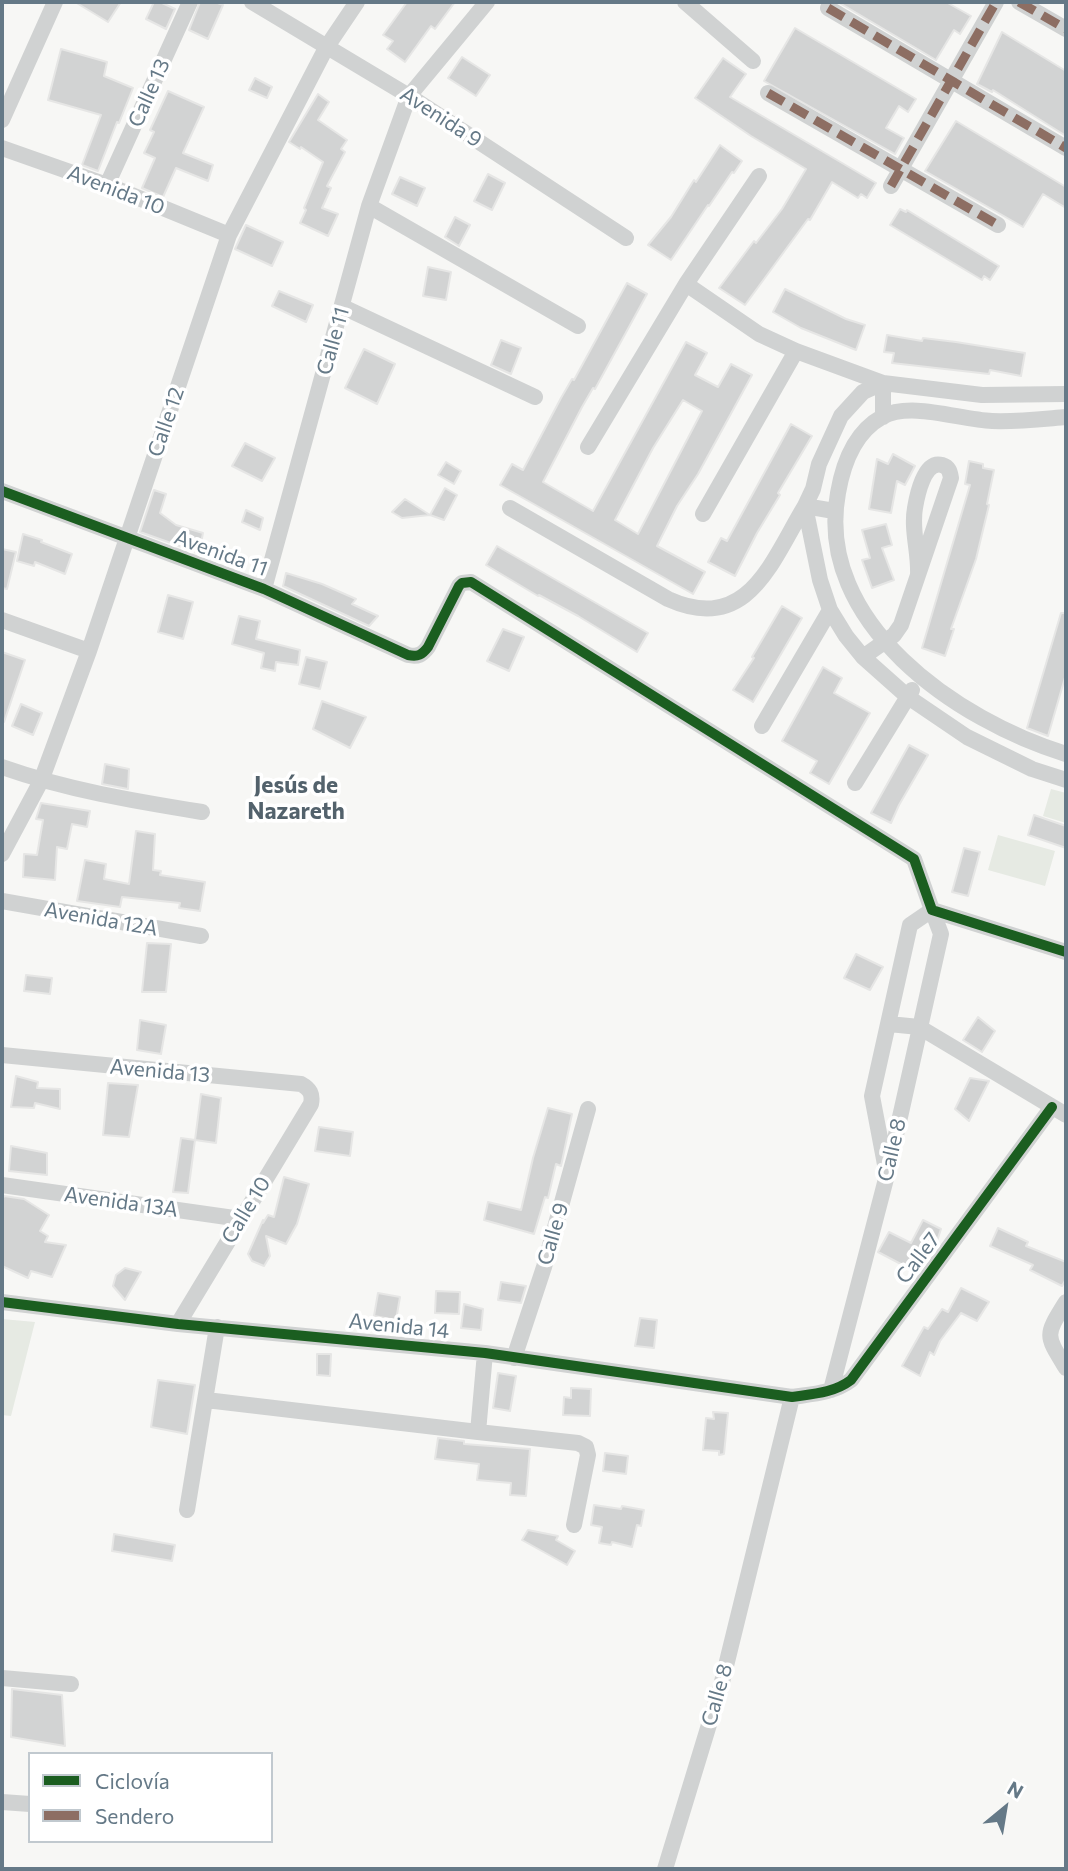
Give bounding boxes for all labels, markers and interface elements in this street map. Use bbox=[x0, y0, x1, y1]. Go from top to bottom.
street label: Calle 13 bbox=[123, 55, 175, 131]
street label: Avenida 9 bbox=[395, 81, 487, 153]
street label: Avenida 10 bbox=[64, 160, 168, 220]
street label: Calle 11 bbox=[311, 304, 355, 378]
street label: Calle 12 bbox=[142, 384, 190, 460]
street label: Avenida 11 bbox=[171, 524, 271, 582]
district label: Jesús de Nazareth bbox=[247, 771, 345, 825]
street label: Avenida 12A bbox=[42, 897, 160, 941]
street label: Avenida 13 bbox=[109, 1054, 211, 1088]
street label: Calle 8 bbox=[873, 1116, 911, 1184]
street label: Calle 10 bbox=[216, 1172, 276, 1248]
street label: Avenida 13A bbox=[62, 1182, 180, 1222]
street label: Calle 9 bbox=[532, 1200, 574, 1268]
street label: Calle7 bbox=[891, 1227, 945, 1289]
street label: Avenida 14 bbox=[347, 1308, 451, 1344]
street label: Calle 8 bbox=[696, 1661, 738, 1729]
legend bbox=[28, 1752, 273, 1843]
text: Ciclovía bbox=[95, 1768, 170, 1793]
north arrow bbox=[970, 1773, 1040, 1843]
text: N bbox=[1004, 1776, 1028, 1803]
text: Sendero bbox=[95, 1803, 174, 1828]

